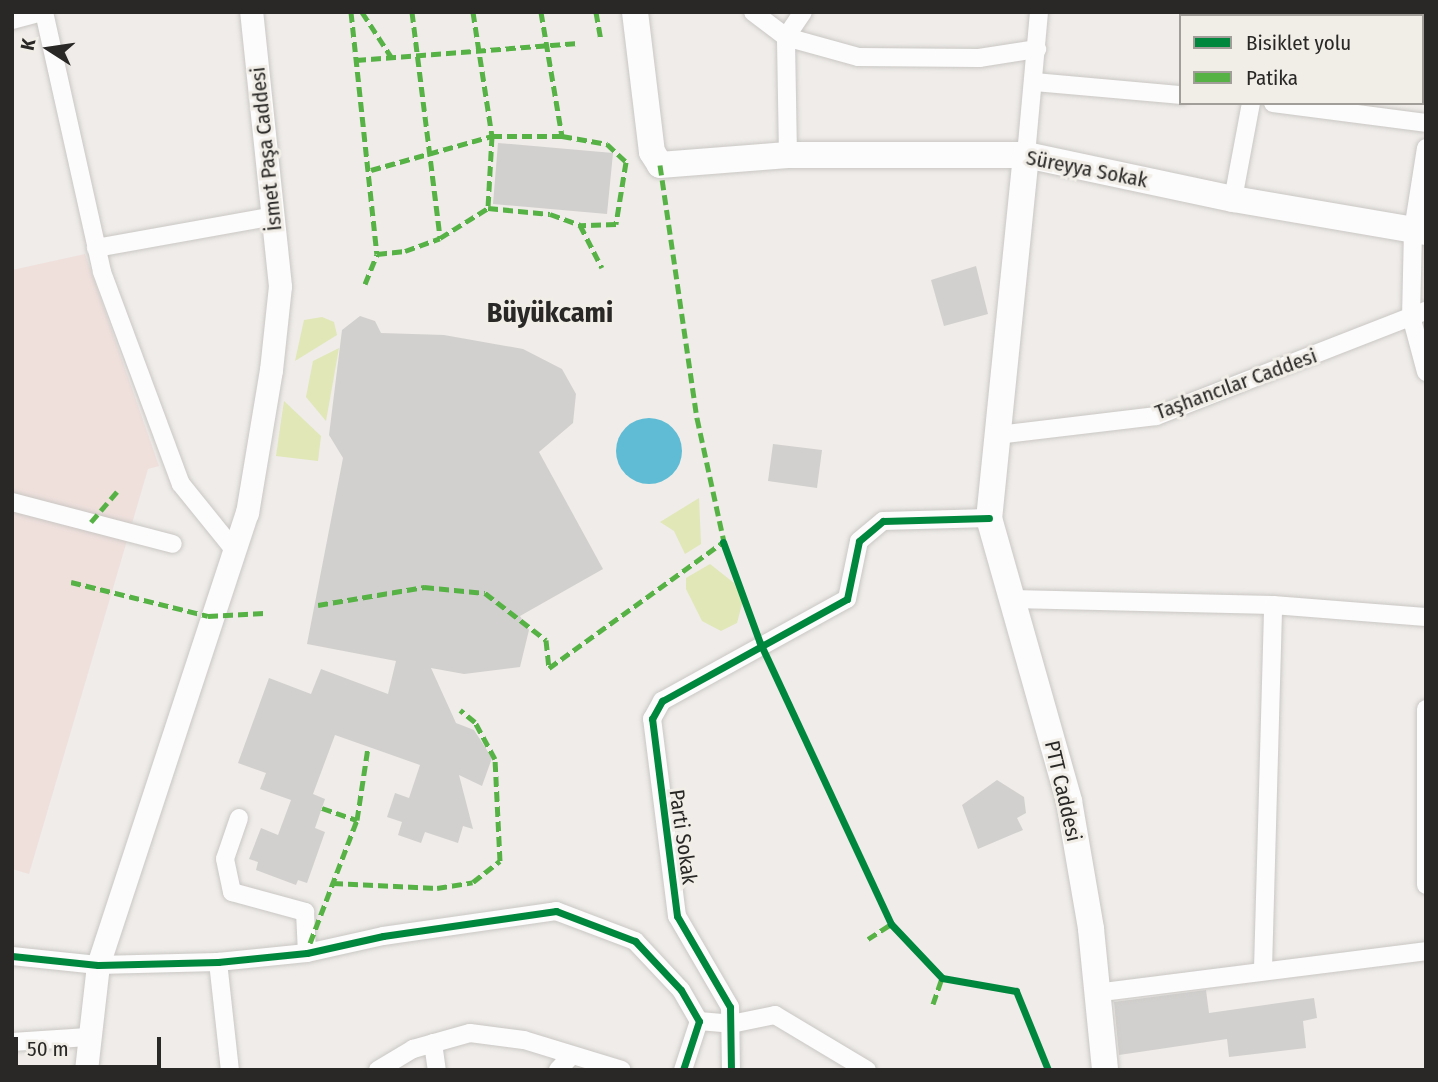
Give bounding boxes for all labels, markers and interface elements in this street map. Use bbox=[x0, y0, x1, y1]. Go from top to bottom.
north arrow bbox=[14, 14, 84, 84]
legend bbox=[1179, 14, 1424, 105]
text: Bisiklet yolu bbox=[1246, 30, 1351, 56]
text: K bbox=[16, 37, 40, 52]
text: Patika bbox=[1246, 65, 1298, 91]
street label: İsmet Paşa Caddesi bbox=[245, 66, 287, 232]
street label: Süreyya Sokak bbox=[1024, 145, 1150, 193]
district label: Büyükcami bbox=[487, 296, 613, 330]
street label: Taşhancılar Caddesi bbox=[1152, 343, 1320, 425]
street label: PTT Caddesi bbox=[1039, 738, 1087, 844]
street label: Parti Sokak bbox=[664, 788, 702, 886]
scale bar bbox=[18, 1023, 164, 1066]
text: 50 m bbox=[27, 1036, 69, 1062]

